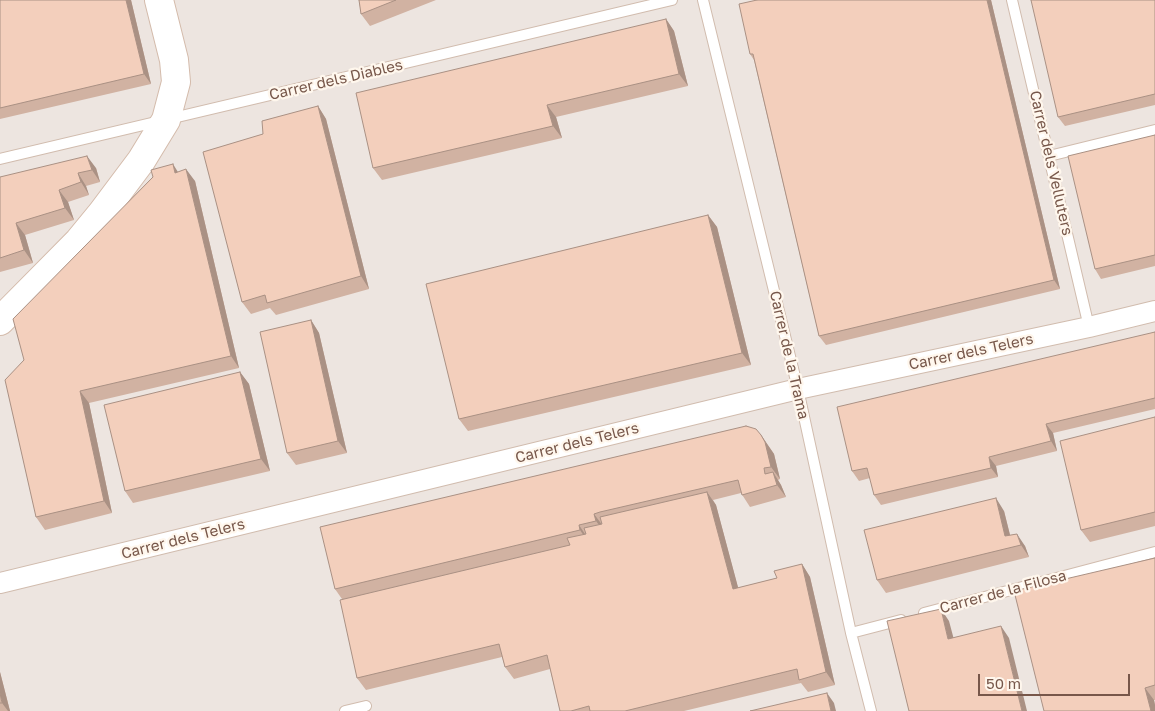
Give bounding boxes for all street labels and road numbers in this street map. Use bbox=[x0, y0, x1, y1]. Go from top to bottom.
street label: Carrer dels Diables bbox=[267, 56, 405, 104]
street label: Carrer dels Velluters bbox=[1026, 89, 1076, 237]
street label: Carrer de la Trama bbox=[765, 289, 813, 421]
street label: Carrer dels Telers bbox=[907, 330, 1035, 374]
street label: Carrer dels Telers bbox=[513, 419, 641, 467]
street label: Carrer dels Telers bbox=[119, 515, 247, 563]
street label: Carrer de la Filosa bbox=[938, 566, 1068, 618]

